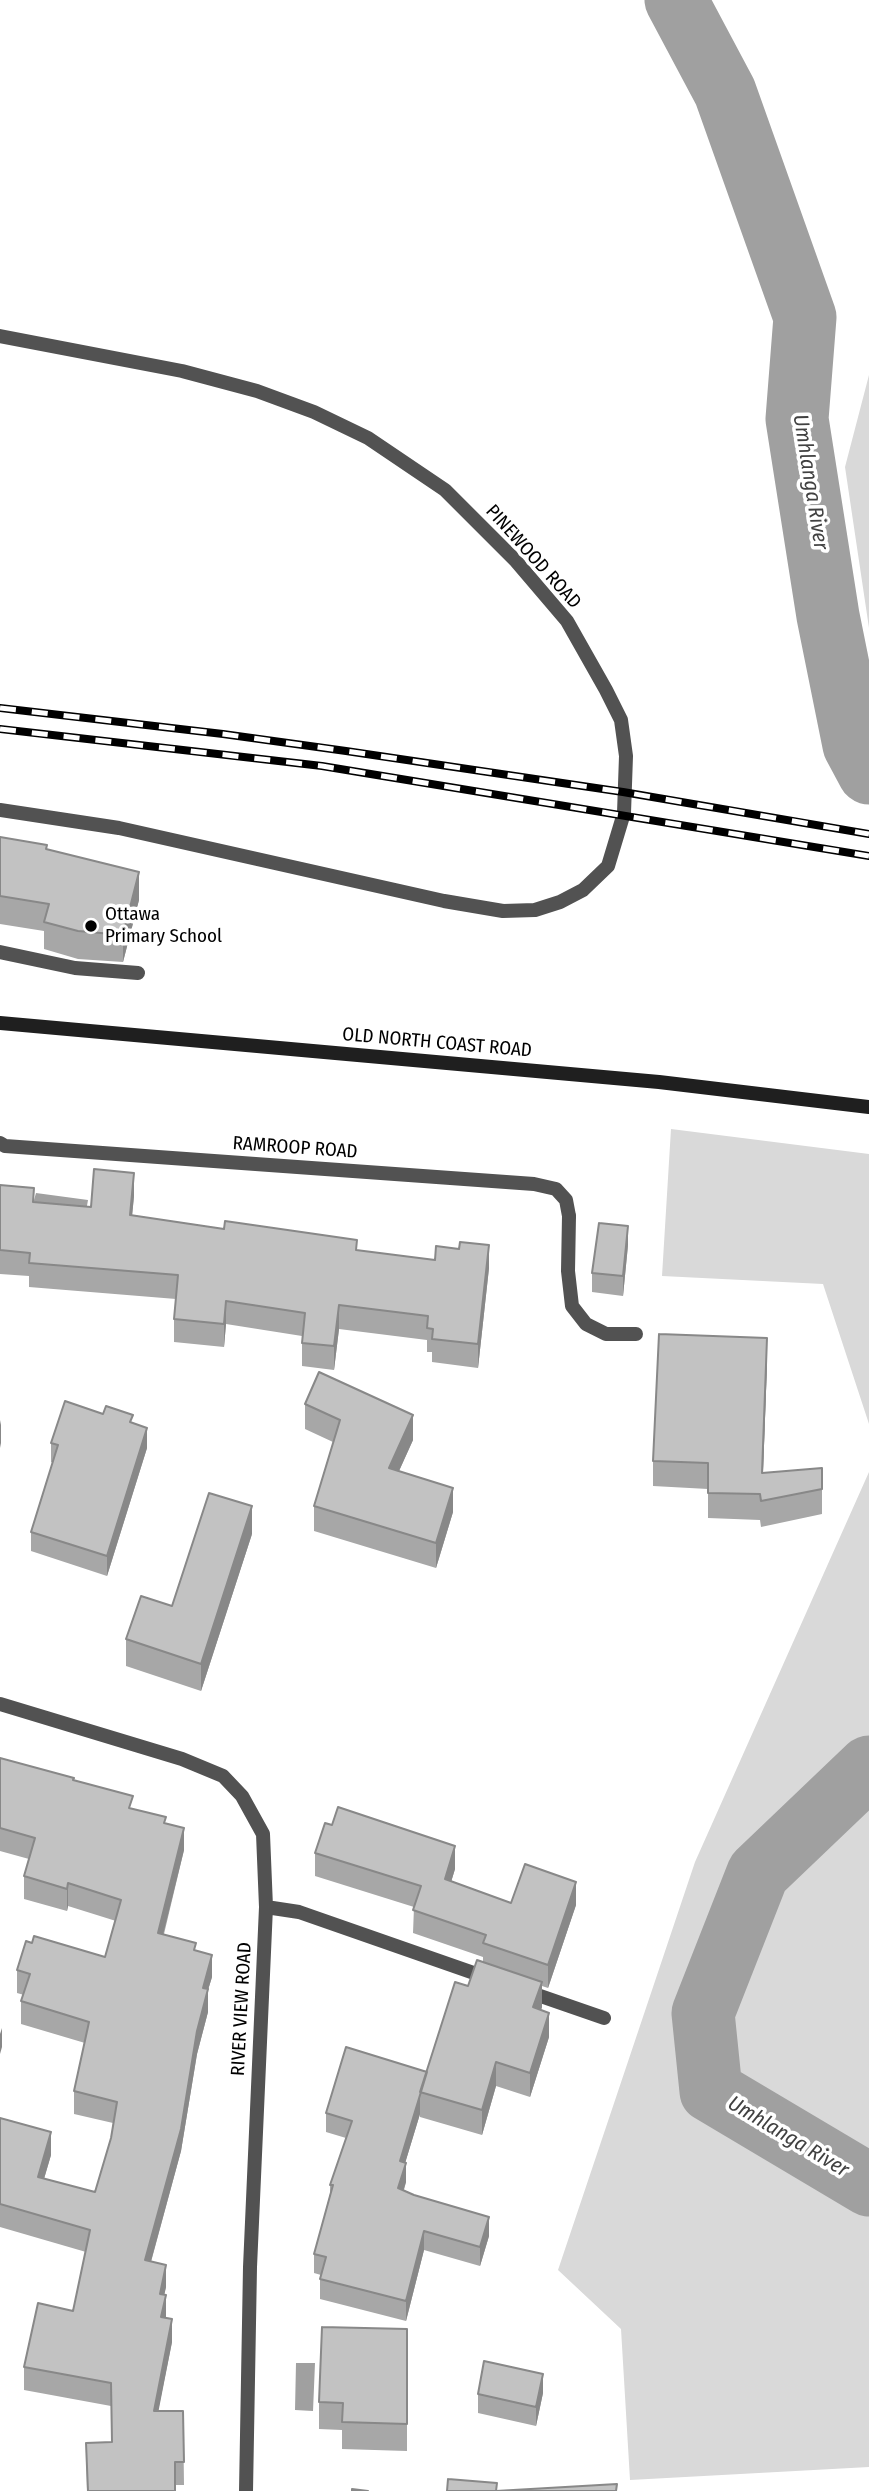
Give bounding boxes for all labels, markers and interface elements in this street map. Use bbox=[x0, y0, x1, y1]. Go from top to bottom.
water label: Umhlanga River bbox=[787, 413, 833, 551]
street label: PINEWOOD ROAD bbox=[480, 500, 586, 614]
place label: Ottawa Primary School bbox=[105, 904, 222, 948]
marker: Ottawa Primary School bbox=[83, 918, 99, 934]
street label: OLD NORTH COAST ROAD bbox=[341, 1023, 533, 1063]
street label: RAMROOP ROAD bbox=[232, 1132, 358, 1164]
street label: RIVER VIEW ROAD bbox=[227, 1942, 257, 2076]
water label: Umhlanga River bbox=[723, 2091, 853, 2183]

